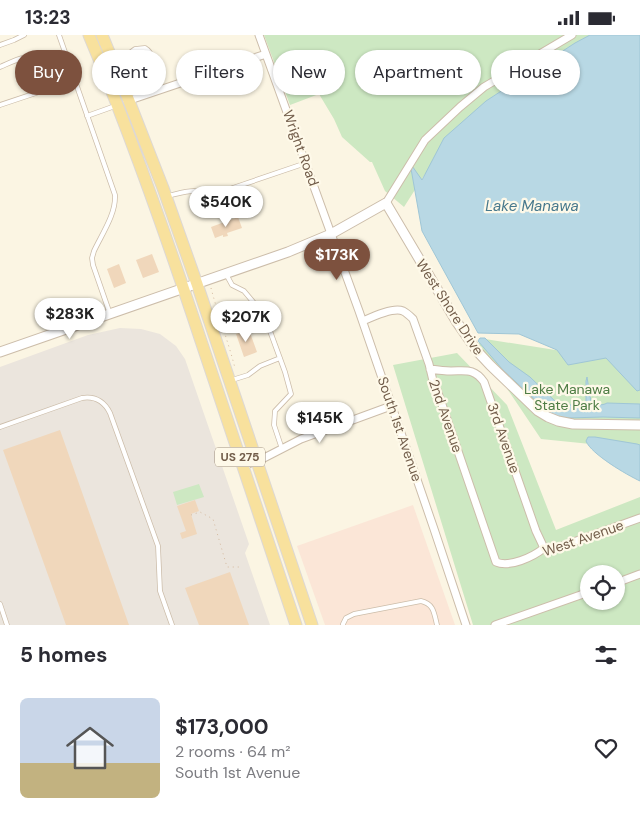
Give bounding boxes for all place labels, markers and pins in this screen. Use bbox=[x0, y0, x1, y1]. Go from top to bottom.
pin: $540K bbox=[191, 185, 261, 228]
pin: $173K bbox=[302, 239, 372, 281]
pin: $283K bbox=[35, 297, 105, 340]
pin: $207K bbox=[211, 301, 281, 343]
pin: $145K bbox=[285, 401, 355, 444]

